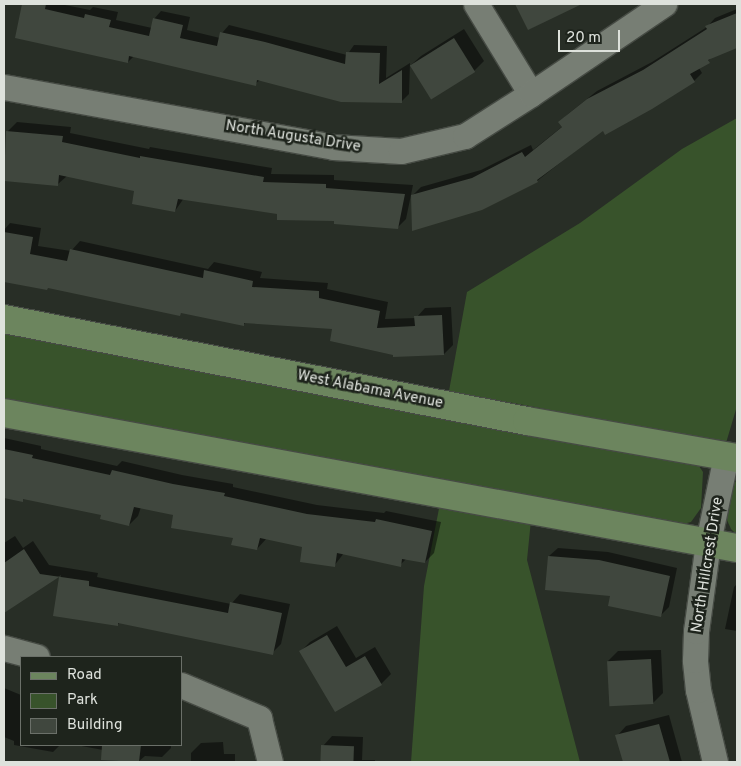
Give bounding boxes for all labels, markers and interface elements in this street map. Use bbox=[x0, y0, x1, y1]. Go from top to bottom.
scale bar bbox=[561, 20, 624, 52]
text: 20 m bbox=[566, 29, 601, 48]
street label: North Augusta Drive bbox=[224, 117, 362, 157]
street label: West Alabama Avenue bbox=[295, 367, 445, 413]
street label: North Hillcrest Drive bbox=[688, 496, 728, 634]
legend bbox=[20, 656, 182, 746]
text: Road bbox=[67, 666, 102, 685]
text: Park bbox=[67, 691, 98, 710]
text: Building bbox=[67, 716, 122, 735]

